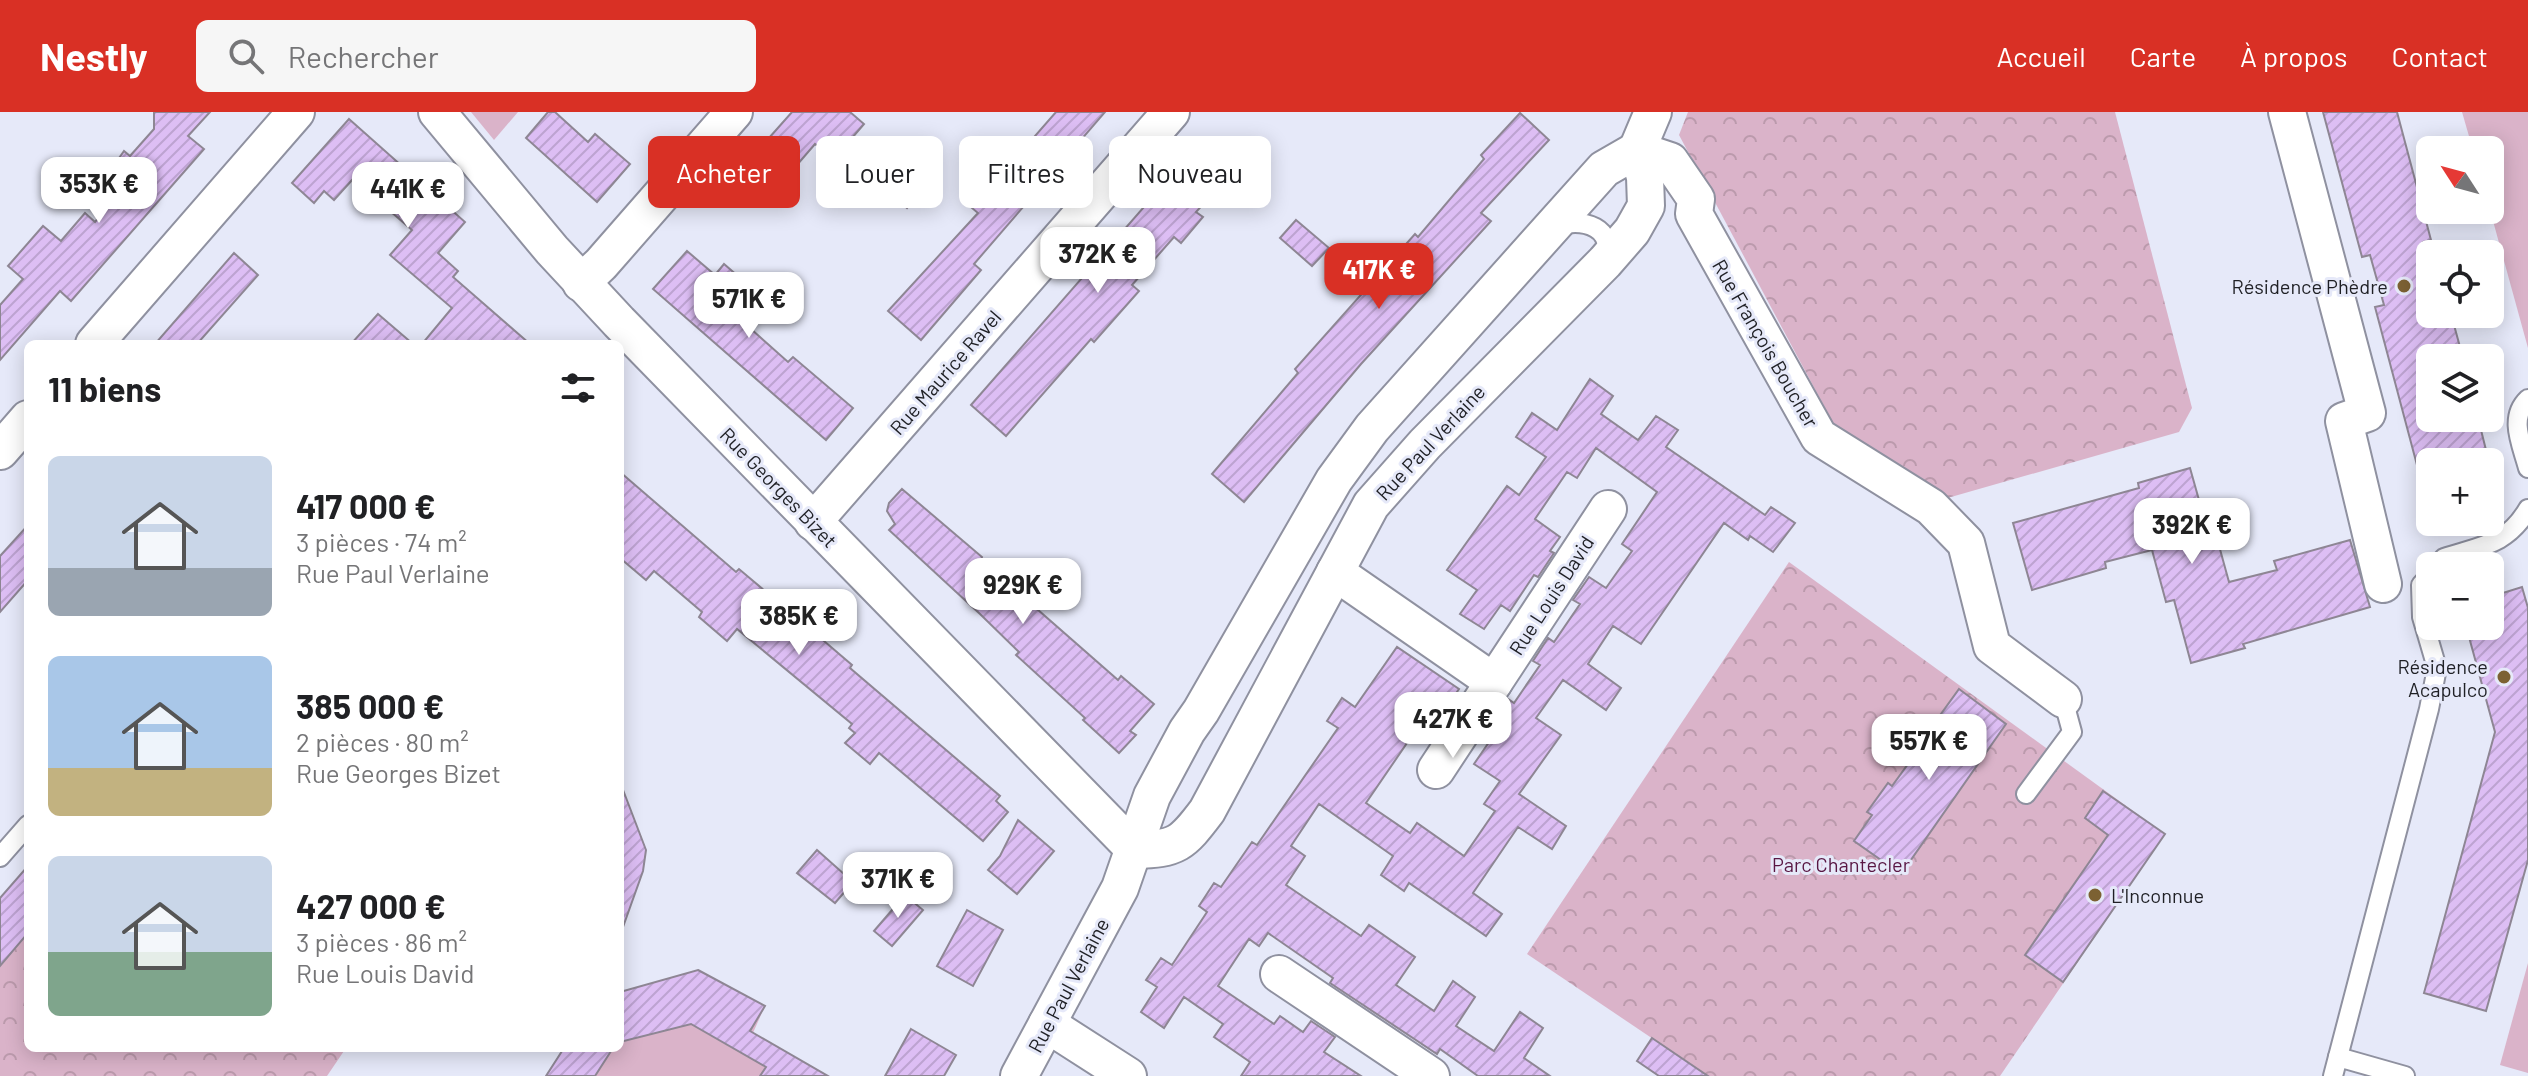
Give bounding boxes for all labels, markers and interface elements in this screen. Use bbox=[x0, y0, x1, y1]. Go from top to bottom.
search box bbox=[196, 20, 756, 92]
text: Nestly bbox=[40, 33, 148, 79]
icon: search bbox=[224, 34, 268, 78]
text: Rechercher bbox=[288, 38, 439, 74]
text: Accueil bbox=[1996, 39, 2086, 73]
text: Carte bbox=[2130, 39, 2196, 73]
text: À propos bbox=[2240, 39, 2347, 73]
text: Contact bbox=[2391, 39, 2488, 73]
chip: Acheter bbox=[648, 136, 800, 208]
chip: Louer bbox=[816, 136, 943, 208]
chip: Filtres bbox=[959, 136, 1093, 208]
chip: Nouveau bbox=[1109, 136, 1271, 208]
north arrow bbox=[2416, 136, 2504, 224]
map controls bbox=[2416, 136, 2504, 640]
pin: 353K € bbox=[34, 157, 164, 225]
pin: 441K € bbox=[343, 162, 473, 230]
text: 353K € bbox=[59, 167, 139, 198]
text: 441K € bbox=[370, 172, 446, 203]
pin: 372K € bbox=[1033, 227, 1163, 295]
text: 372K € bbox=[1058, 237, 1138, 268]
button: locate bbox=[2416, 240, 2504, 328]
pin: 417K € bbox=[1314, 243, 1444, 311]
text: 417K € bbox=[1342, 253, 1416, 284]
street label: Rue François Boucher bbox=[1708, 255, 1824, 431]
pin: 571K € bbox=[684, 272, 814, 340]
place label: Résidence Phèdre bbox=[2232, 274, 2388, 298]
marker: Résidence Phèdre bbox=[2395, 277, 2413, 295]
text: 571K € bbox=[712, 282, 786, 313]
street label: Rue Maurice Ravel bbox=[884, 305, 1006, 439]
button: layers bbox=[2416, 344, 2504, 432]
icon: filters bbox=[556, 366, 600, 410]
text: 11 biens bbox=[48, 368, 161, 409]
street label: Rue Paul Verlaine bbox=[1370, 379, 1490, 505]
street label: Rue Georges Bizet bbox=[716, 422, 842, 552]
button: + bbox=[2416, 448, 2504, 536]
text: 417 000 € bbox=[296, 485, 436, 526]
icon: home bbox=[112, 488, 208, 584]
pin: 392K € bbox=[2127, 498, 2257, 566]
text: 392K € bbox=[2152, 508, 2232, 539]
text: 3 pièces · 74 m² bbox=[296, 526, 467, 557]
street label: Rue Louis David bbox=[1504, 531, 1598, 659]
button: − bbox=[2416, 552, 2504, 640]
text: Rue Paul Verlaine bbox=[296, 557, 490, 588]
pin: 929K € bbox=[958, 558, 1088, 626]
text: 929K € bbox=[983, 568, 1063, 599]
pin: 385K € bbox=[734, 589, 864, 657]
text: 385K € bbox=[759, 599, 839, 630]
place label: Résidence Acapulco bbox=[2397, 654, 2488, 701]
marker: Résidence Acapulco bbox=[2495, 668, 2513, 686]
text: 385 000 € bbox=[296, 685, 444, 726]
icon: home bbox=[112, 688, 208, 784]
pin: 427K € bbox=[1388, 692, 1518, 760]
text: 427K € bbox=[1412, 702, 1494, 733]
pin: 557K € bbox=[1864, 714, 1994, 782]
text: 557K € bbox=[1890, 724, 1968, 755]
text: 2 pièces · 80 m² bbox=[296, 726, 469, 757]
text: Rue Georges Bizet bbox=[296, 757, 501, 788]
pin: 371K € bbox=[833, 852, 963, 920]
park label: Parc Chantecler bbox=[1772, 852, 1910, 876]
text: 371K € bbox=[861, 862, 935, 893]
place label: L'Inconnue bbox=[2111, 883, 2204, 907]
text: 427 000 € bbox=[296, 885, 446, 926]
marker: L'Inconnue bbox=[2086, 886, 2104, 904]
icon: home bbox=[112, 888, 208, 984]
street label: Rue Paul Verlaine bbox=[1022, 914, 1114, 1056]
text: 3 pièces · 86 m² bbox=[296, 926, 467, 957]
text: Rue Louis David bbox=[296, 957, 474, 988]

